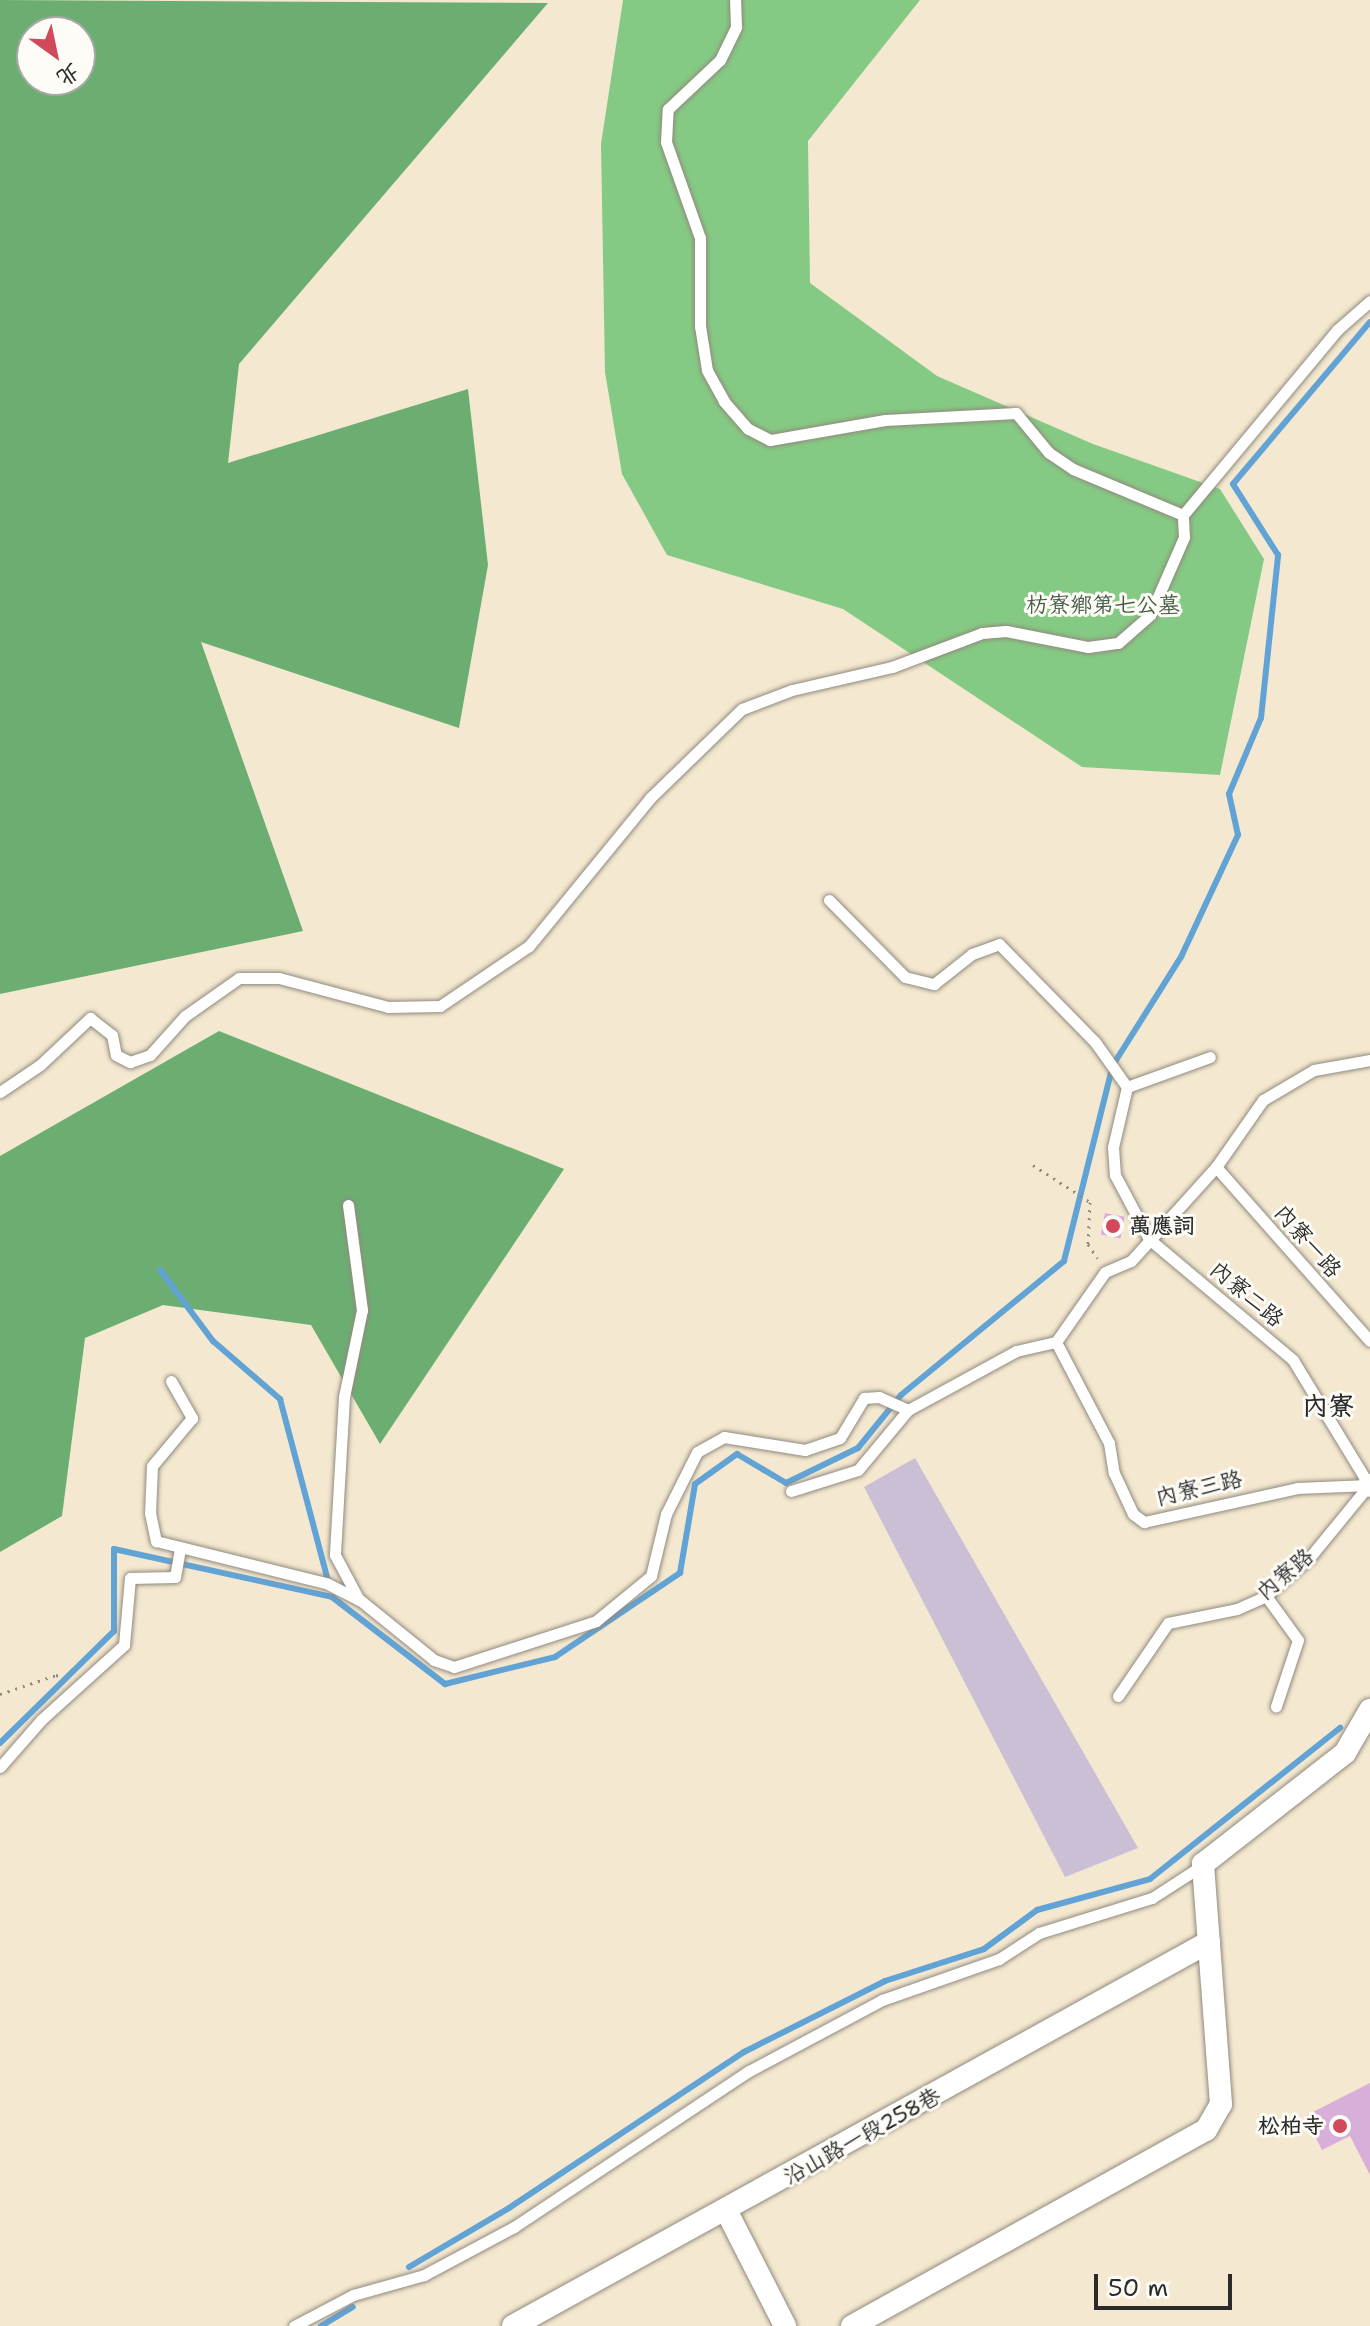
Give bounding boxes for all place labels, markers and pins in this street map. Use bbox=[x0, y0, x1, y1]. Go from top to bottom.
place label: 萬應詞 bbox=[1129, 1213, 1195, 1239]
marker: 萬應詞 bbox=[1104, 1217, 1122, 1235]
place label: 松柏寺 bbox=[1258, 2113, 1324, 2139]
marker: 松柏寺 bbox=[1331, 2117, 1349, 2135]

